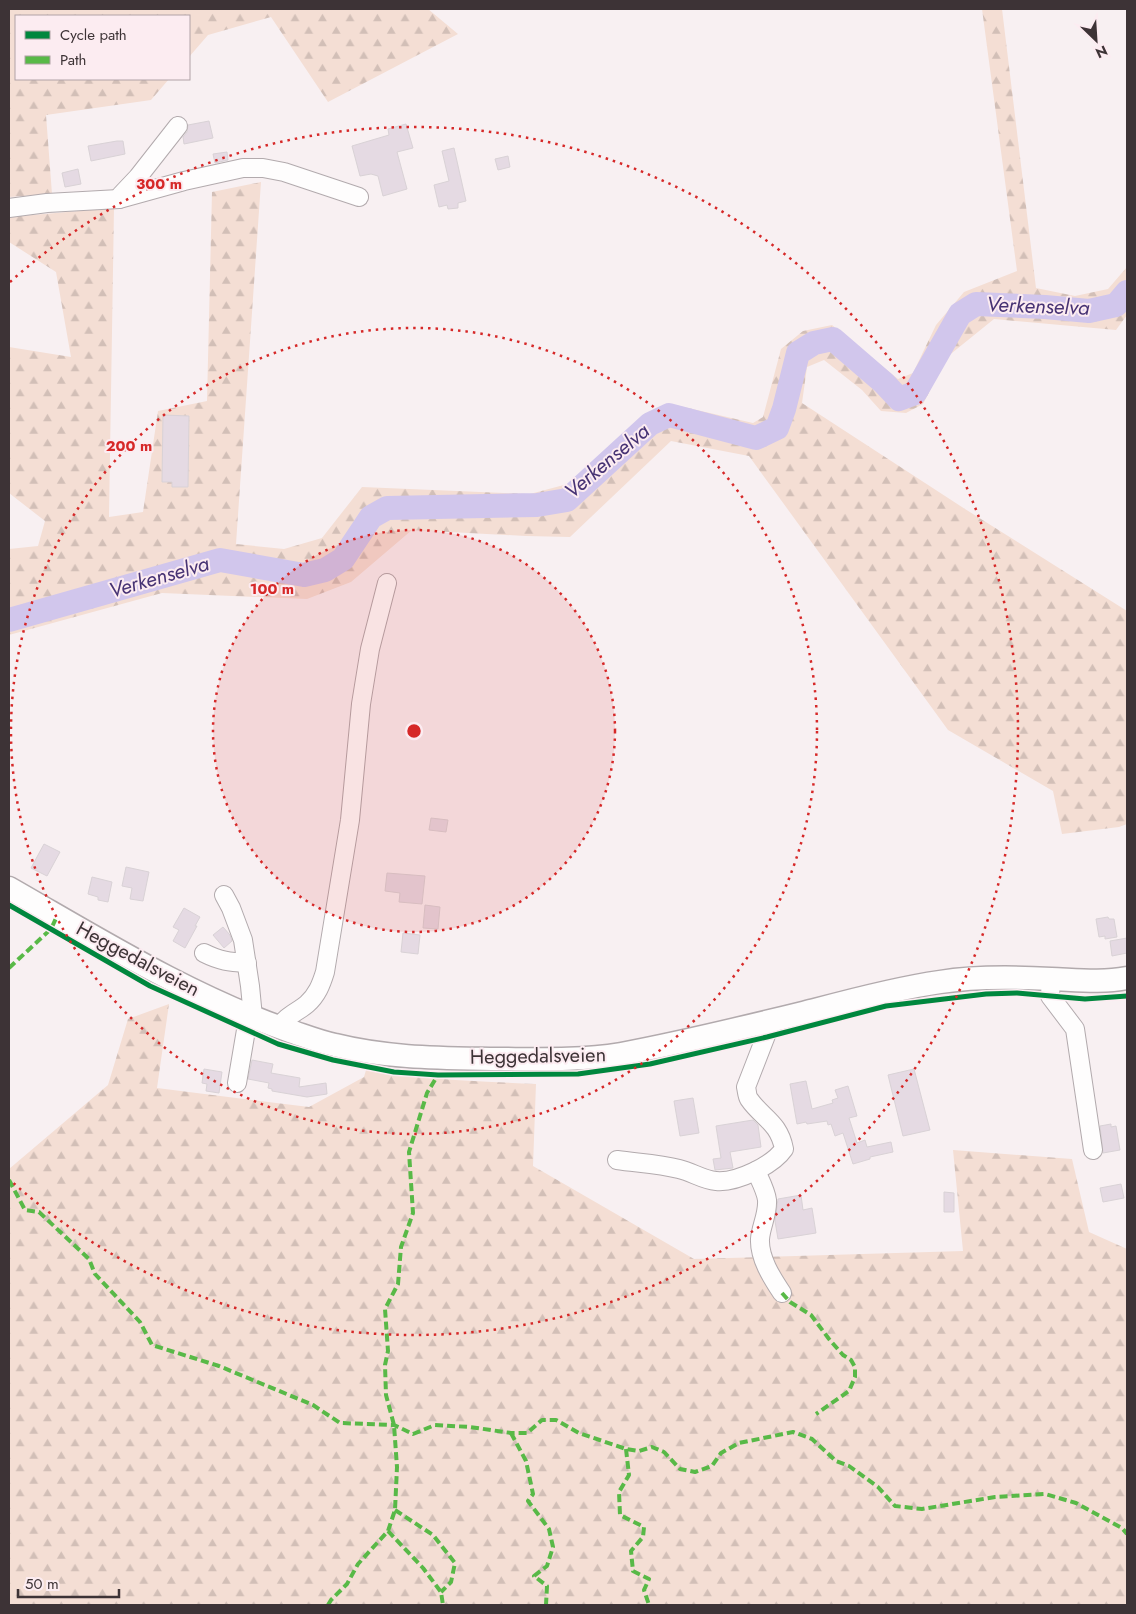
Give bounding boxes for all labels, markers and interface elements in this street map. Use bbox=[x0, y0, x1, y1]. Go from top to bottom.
legend bbox=[15, 15, 190, 80]
north arrow bbox=[1071, 15, 1121, 65]
text: Cycle path bbox=[60, 24, 127, 46]
text: N bbox=[1092, 40, 1111, 63]
text: Path bbox=[60, 49, 86, 71]
text: 300 m bbox=[136, 173, 182, 195]
water label: Verkenselva bbox=[986, 289, 1090, 323]
water label: Verkenselva bbox=[558, 416, 656, 506]
text: 200 m bbox=[106, 435, 152, 457]
water label: Verkenselva bbox=[105, 548, 213, 606]
text: 100 m bbox=[250, 578, 294, 600]
centre of rings bbox=[405, 722, 423, 740]
street label: Heggedalsveien bbox=[71, 914, 205, 1004]
street label: Heggedalsveien bbox=[470, 1040, 606, 1072]
scale bar bbox=[18, 1566, 119, 1598]
text: 50 m bbox=[25, 1573, 59, 1595]

